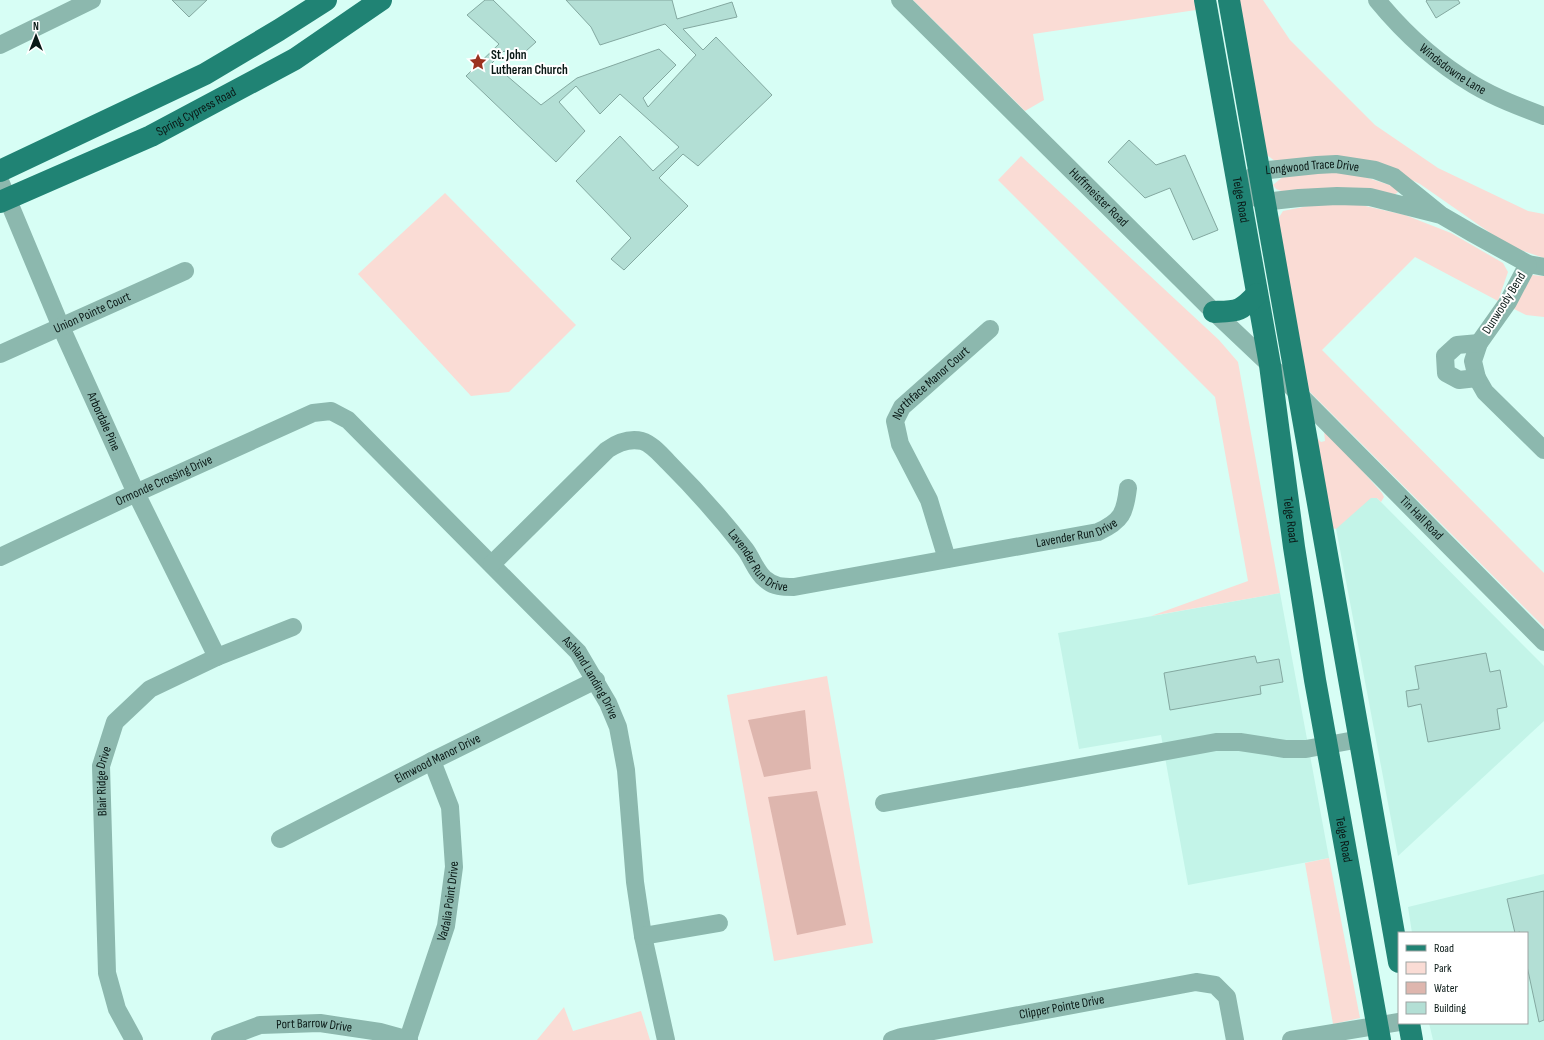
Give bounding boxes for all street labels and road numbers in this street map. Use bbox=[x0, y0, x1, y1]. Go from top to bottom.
street label: Windsdowne Lane bbox=[1416, 40, 1489, 98]
street label: Spring Cypress Road bbox=[153, 84, 239, 140]
street label: Longwood Trace Drive bbox=[1265, 156, 1360, 178]
street label: Huffmeister Road bbox=[1066, 165, 1132, 230]
street label: Telge Road bbox=[1229, 176, 1253, 224]
street label: Dunwoody Bend bbox=[1479, 269, 1529, 337]
street label: Union Pointe Court bbox=[51, 288, 133, 337]
street label: Northface Manor Court bbox=[889, 343, 973, 423]
street label: Arbordale Pine bbox=[83, 389, 124, 453]
street label: Ormonde Crossing Drive bbox=[113, 452, 215, 509]
street label: Tin Hall Road bbox=[1396, 493, 1447, 543]
street label: Telge Road bbox=[1279, 496, 1301, 544]
street label: Lavender Run Drive bbox=[1035, 515, 1121, 551]
street label: Lavender Run Drive bbox=[724, 526, 788, 595]
street label: Ashland Landing Drive bbox=[558, 632, 622, 722]
street label: Elmwood Manor Drive bbox=[392, 730, 483, 787]
street label: Blair Ridge Drive bbox=[93, 744, 115, 816]
street label: Telge Road bbox=[1332, 815, 1356, 864]
street label: Vadalia Point Drive bbox=[433, 861, 462, 943]
street label: Clipper Pointe Drive bbox=[1018, 991, 1106, 1023]
street label: Port Barrow Drive bbox=[276, 1015, 353, 1036]

